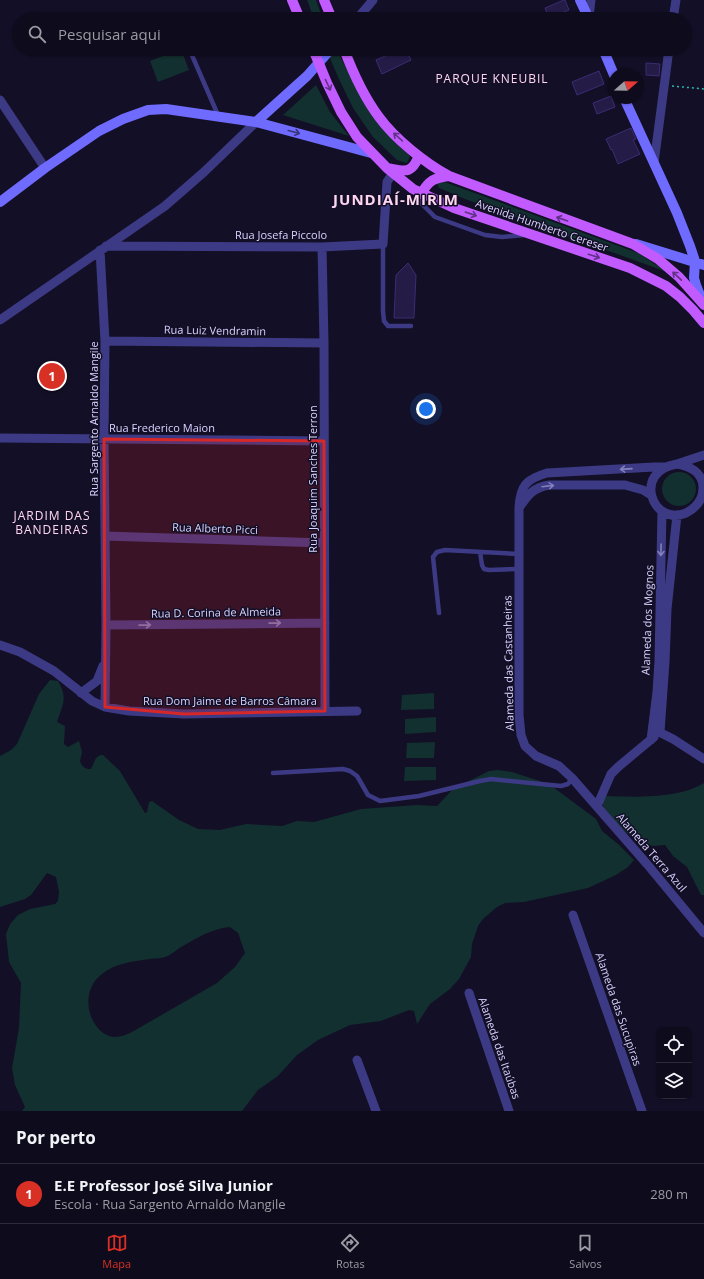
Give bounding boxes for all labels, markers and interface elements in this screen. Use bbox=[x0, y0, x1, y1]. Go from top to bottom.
search box bbox=[12, 12, 692, 56]
icon: search bbox=[26, 23, 48, 45]
text: Pesquisar aqui bbox=[58, 24, 161, 44]
north arrow bbox=[608, 68, 644, 104]
district label: PARQUE KNEUBIL bbox=[435, 70, 549, 87]
one-way arrow bbox=[325, 79, 332, 91]
one-way arrow bbox=[287, 129, 300, 136]
one-way arrow bbox=[393, 133, 403, 142]
district label: JUNDIAÍ-MIRIM bbox=[331, 189, 459, 209]
street label: Avenida Humberto Cereser bbox=[474, 195, 611, 255]
one-way arrow bbox=[465, 211, 478, 218]
one-way arrow bbox=[557, 214, 569, 222]
street label: Rua Josefa Piccolo bbox=[235, 227, 327, 242]
one-way arrow bbox=[588, 253, 601, 260]
one-way arrow bbox=[673, 272, 683, 281]
street label: Rua Luiz Vendramin bbox=[164, 322, 266, 338]
street label: Rua Sargento Arnaldo Mangile bbox=[86, 341, 101, 497]
pin: 1 bbox=[39, 361, 65, 391]
your location bbox=[416, 399, 436, 419]
street label: Rua Joaquim Sanches Terron bbox=[305, 405, 320, 553]
street label: Rua Frederico Maion bbox=[109, 420, 215, 435]
one-way arrow bbox=[620, 465, 633, 472]
one-way arrow bbox=[541, 482, 554, 490]
district label: JARDIM DAS BANDEIRAS bbox=[12, 507, 91, 538]
street label: Rua Alberto Picci bbox=[172, 519, 258, 537]
one-way arrow bbox=[657, 543, 665, 556]
street label: Alameda dos Mognos bbox=[638, 565, 656, 675]
street label: Alameda das Castanheiras bbox=[499, 595, 517, 731]
street label: Rua D. Corina de Almeida bbox=[151, 603, 281, 621]
one-way arrow bbox=[268, 619, 281, 627]
one-way arrow bbox=[138, 621, 151, 629]
street label: Rua Dom Jaime de Barros Câmara bbox=[143, 693, 317, 708]
street label: Alameda Terra Azul bbox=[614, 809, 690, 895]
street label: Alameda das Sucupiras bbox=[593, 950, 645, 1068]
street label: Alameda das Itaúbas bbox=[476, 995, 524, 1101]
map controls bbox=[656, 1027, 692, 1099]
button: locate bbox=[656, 1027, 692, 1063]
button: layers bbox=[656, 1063, 692, 1099]
text: Por perto bbox=[16, 1126, 96, 1149]
text: E.E Professor José Silva Junior bbox=[54, 1175, 273, 1195]
text: 1 bbox=[25, 1185, 33, 1203]
text: 280 m bbox=[650, 1185, 688, 1203]
text: Escola · Rua Sargento Arnaldo Mangile bbox=[54, 1195, 286, 1213]
tab: Mapa bbox=[102, 1232, 131, 1271]
tab: Rotas bbox=[336, 1232, 365, 1271]
tab: Salvos bbox=[569, 1232, 602, 1271]

